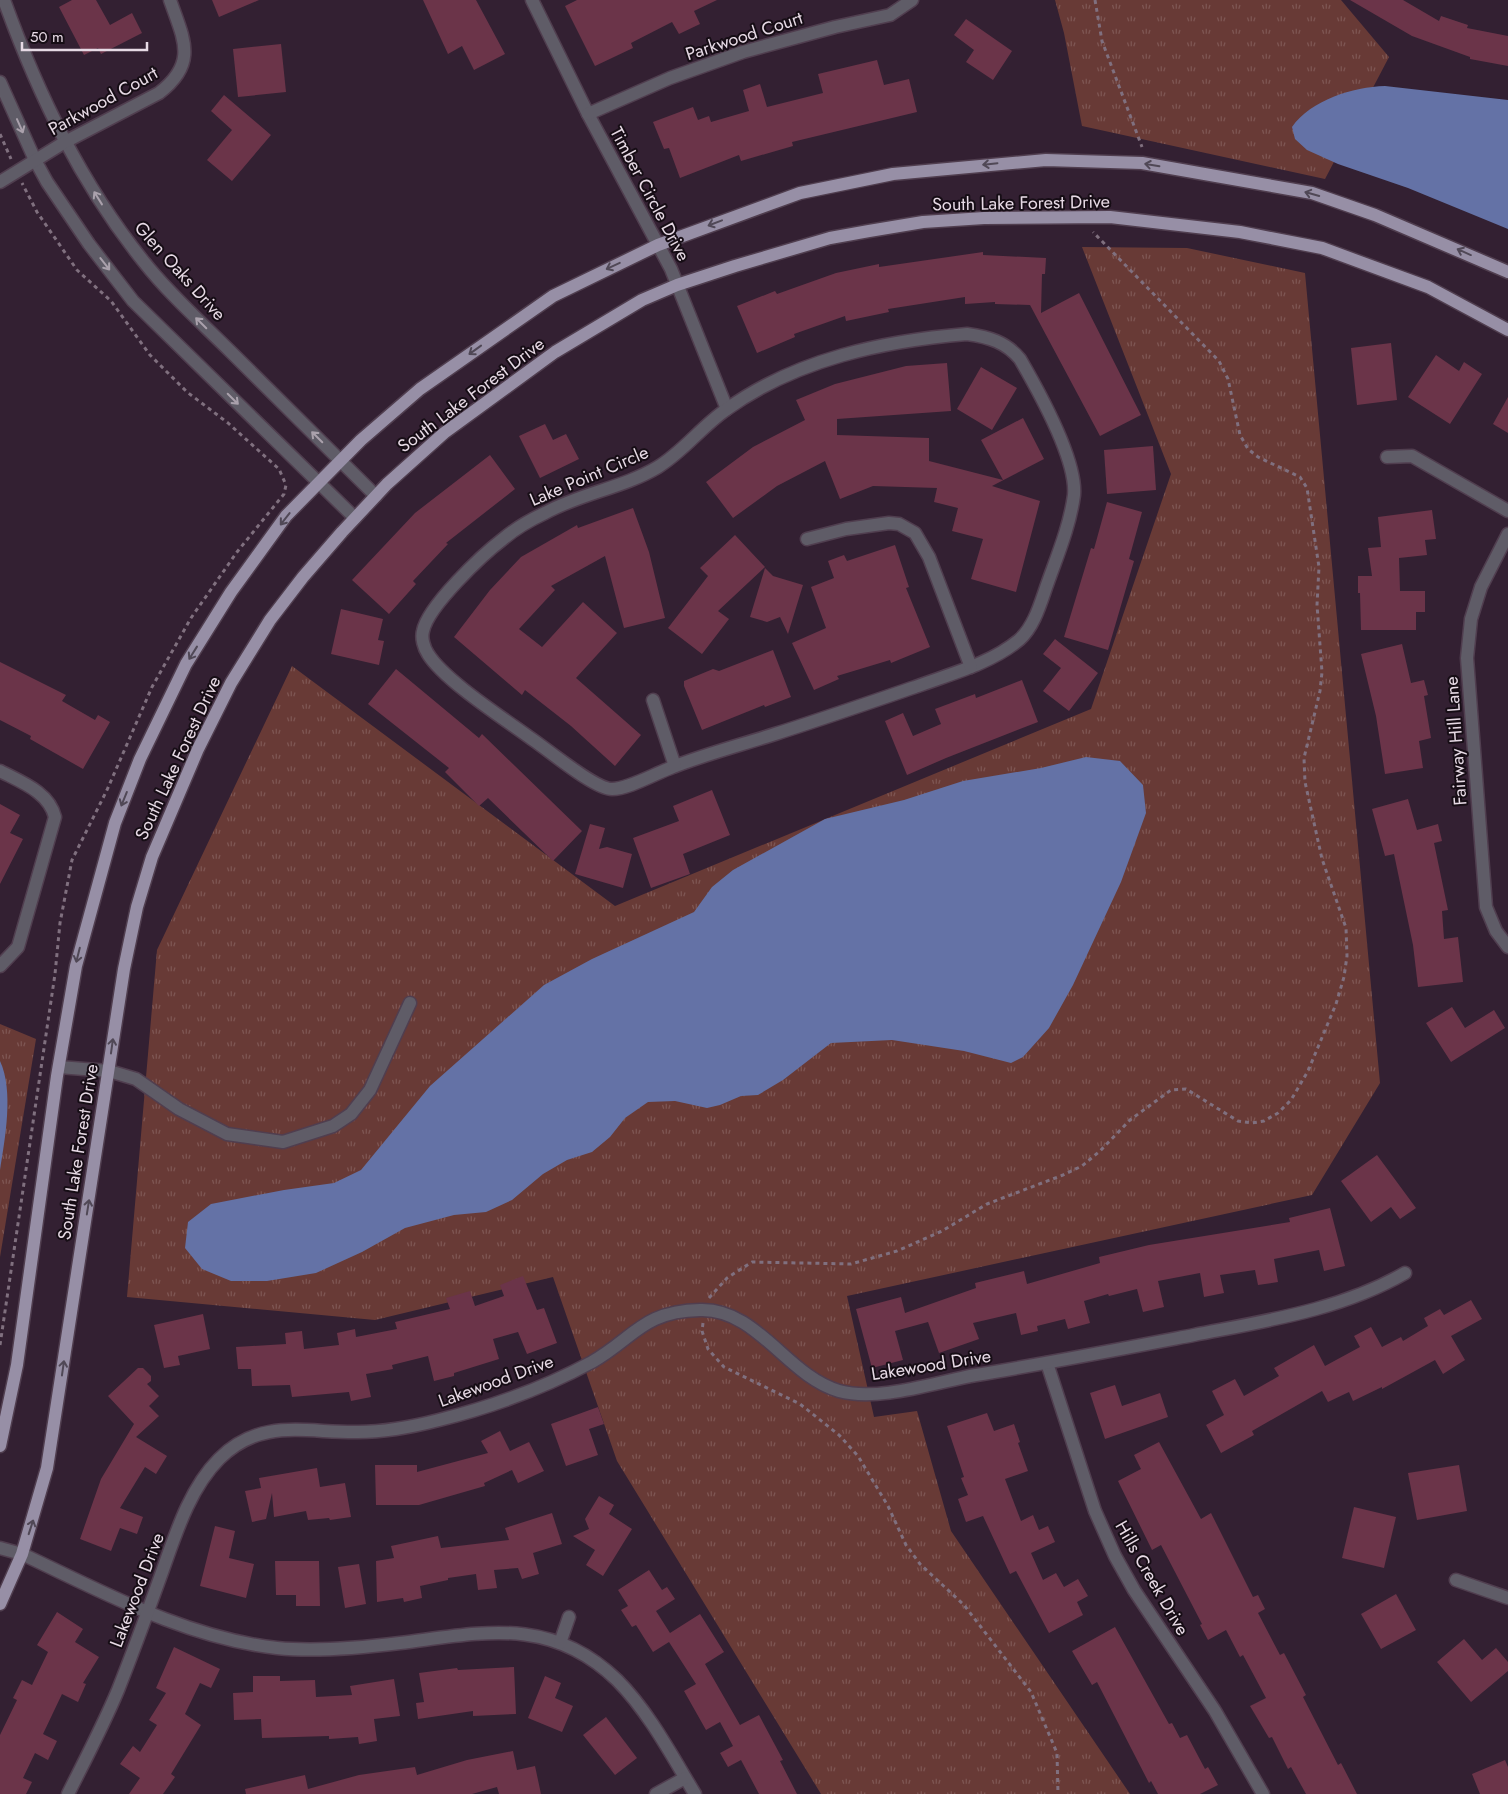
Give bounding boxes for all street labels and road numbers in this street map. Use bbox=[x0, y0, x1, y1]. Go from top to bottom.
street label: Parkwood Court bbox=[682, 5, 807, 67]
street label: Parkwood Court bbox=[43, 60, 163, 142]
street label: Timber Circle Drive bbox=[604, 122, 696, 266]
street label: South Lake Forest Drive bbox=[932, 188, 1110, 218]
street label: Glen Oaks Drive bbox=[128, 216, 232, 326]
street label: South Lake Forest Drive bbox=[392, 331, 550, 459]
street label: Lake Point Circle bbox=[525, 439, 653, 513]
street label: South Lake Forest Drive bbox=[129, 672, 227, 844]
street label: Fairway Hill Lane bbox=[1439, 676, 1473, 806]
street label: South Lake Forest Drive bbox=[51, 1062, 105, 1242]
street label: Lakewood Drive bbox=[869, 1343, 993, 1387]
street label: Lakewood Drive bbox=[435, 1348, 557, 1414]
street label: Hills Creek Drive bbox=[1109, 1516, 1195, 1640]
street label: Lakewood Drive bbox=[103, 1529, 171, 1651]

